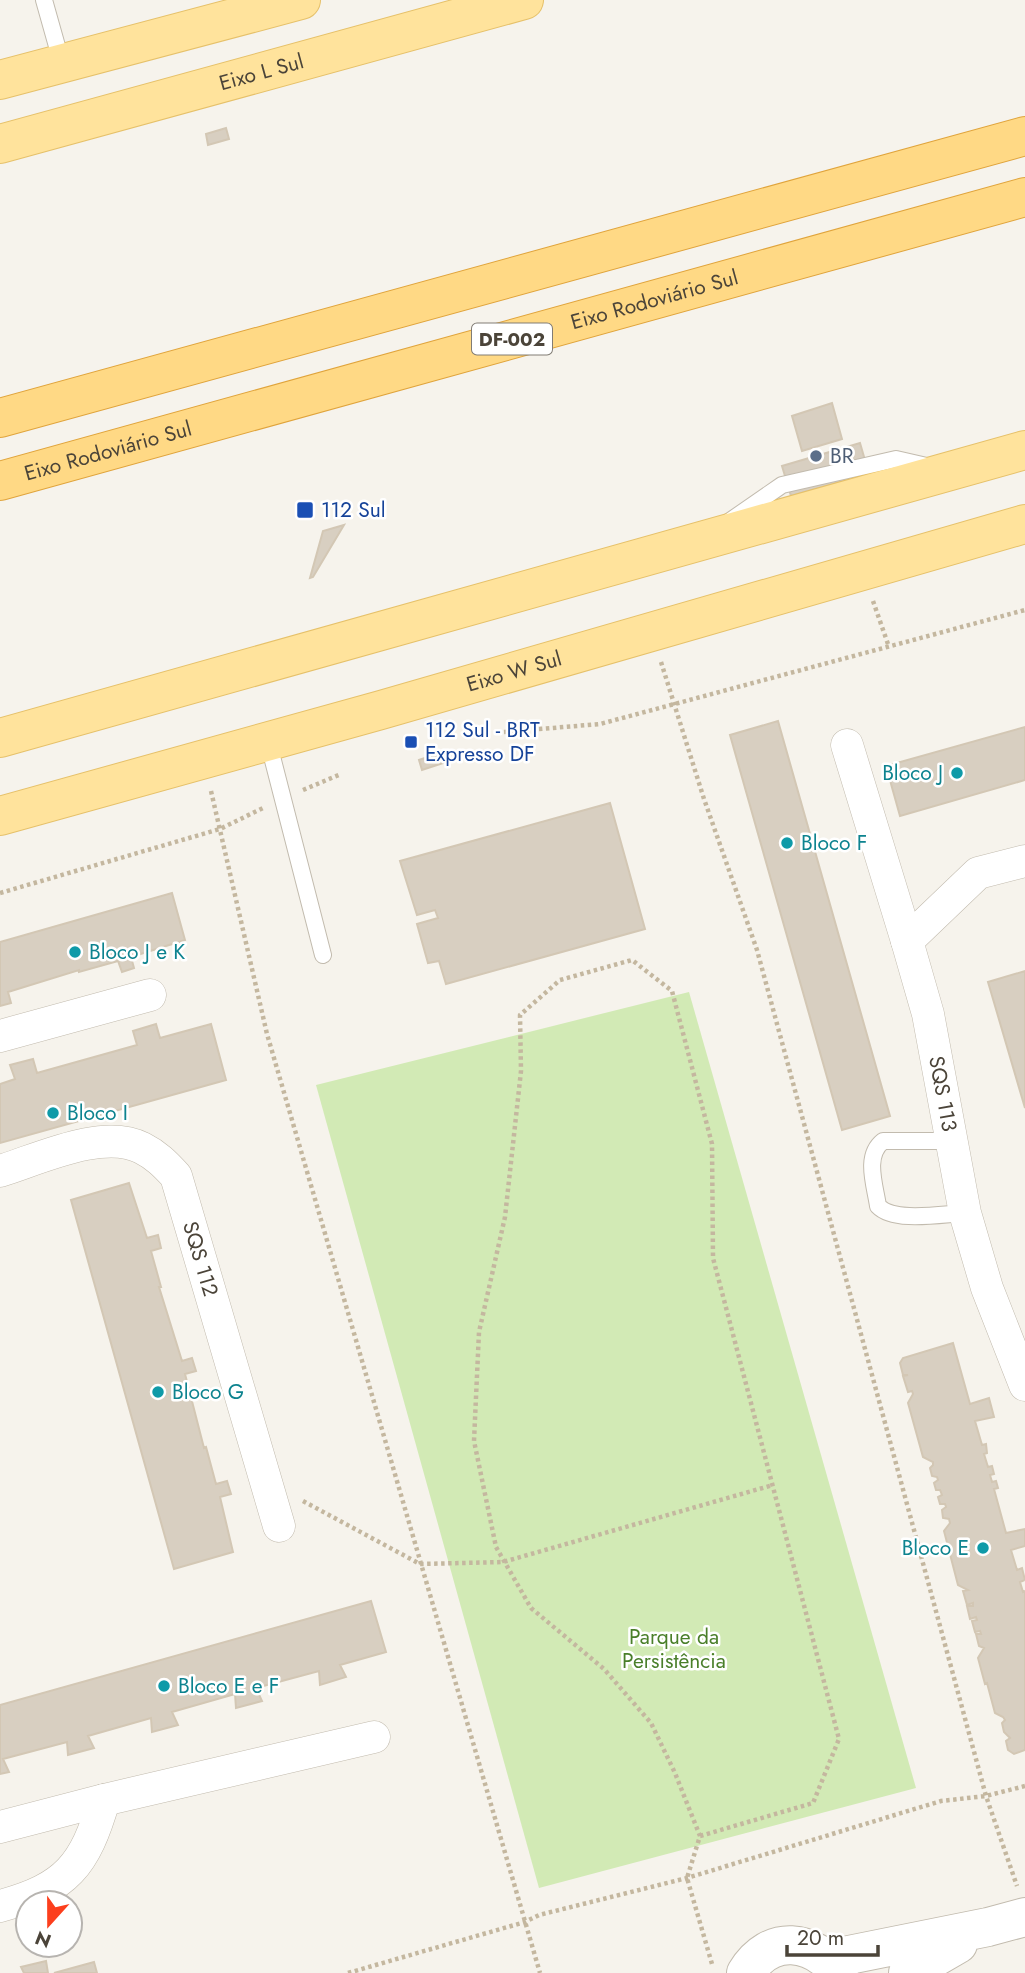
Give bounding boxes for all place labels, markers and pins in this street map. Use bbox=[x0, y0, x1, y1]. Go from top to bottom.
place label: BR bbox=[830, 441, 854, 471]
marker: BR bbox=[808, 448, 824, 464]
place label: 112 Sul bbox=[321, 495, 386, 525]
marker: 112 Sul bbox=[295, 500, 315, 520]
place label: 112 Sul - BRT Expresso DF bbox=[425, 715, 540, 769]
marker: 112 Sul - BRT Expresso DF bbox=[403, 734, 419, 750]
place label: Bloco J bbox=[882, 758, 943, 788]
marker: Bloco J bbox=[949, 765, 965, 781]
place label: Bloco F bbox=[801, 828, 867, 858]
marker: Bloco F bbox=[779, 835, 795, 851]
place label: Bloco J e K bbox=[89, 937, 185, 967]
marker: Bloco J e K bbox=[67, 944, 83, 960]
place label: Bloco I bbox=[67, 1098, 128, 1128]
marker: Bloco I bbox=[45, 1105, 61, 1121]
place label: Bloco G bbox=[172, 1377, 244, 1407]
marker: Bloco G bbox=[150, 1384, 166, 1400]
place label: Bloco E bbox=[902, 1533, 969, 1563]
marker: Bloco E bbox=[975, 1540, 991, 1556]
place label: Bloco E e F bbox=[178, 1671, 279, 1701]
marker: Bloco E e F bbox=[156, 1678, 172, 1694]

